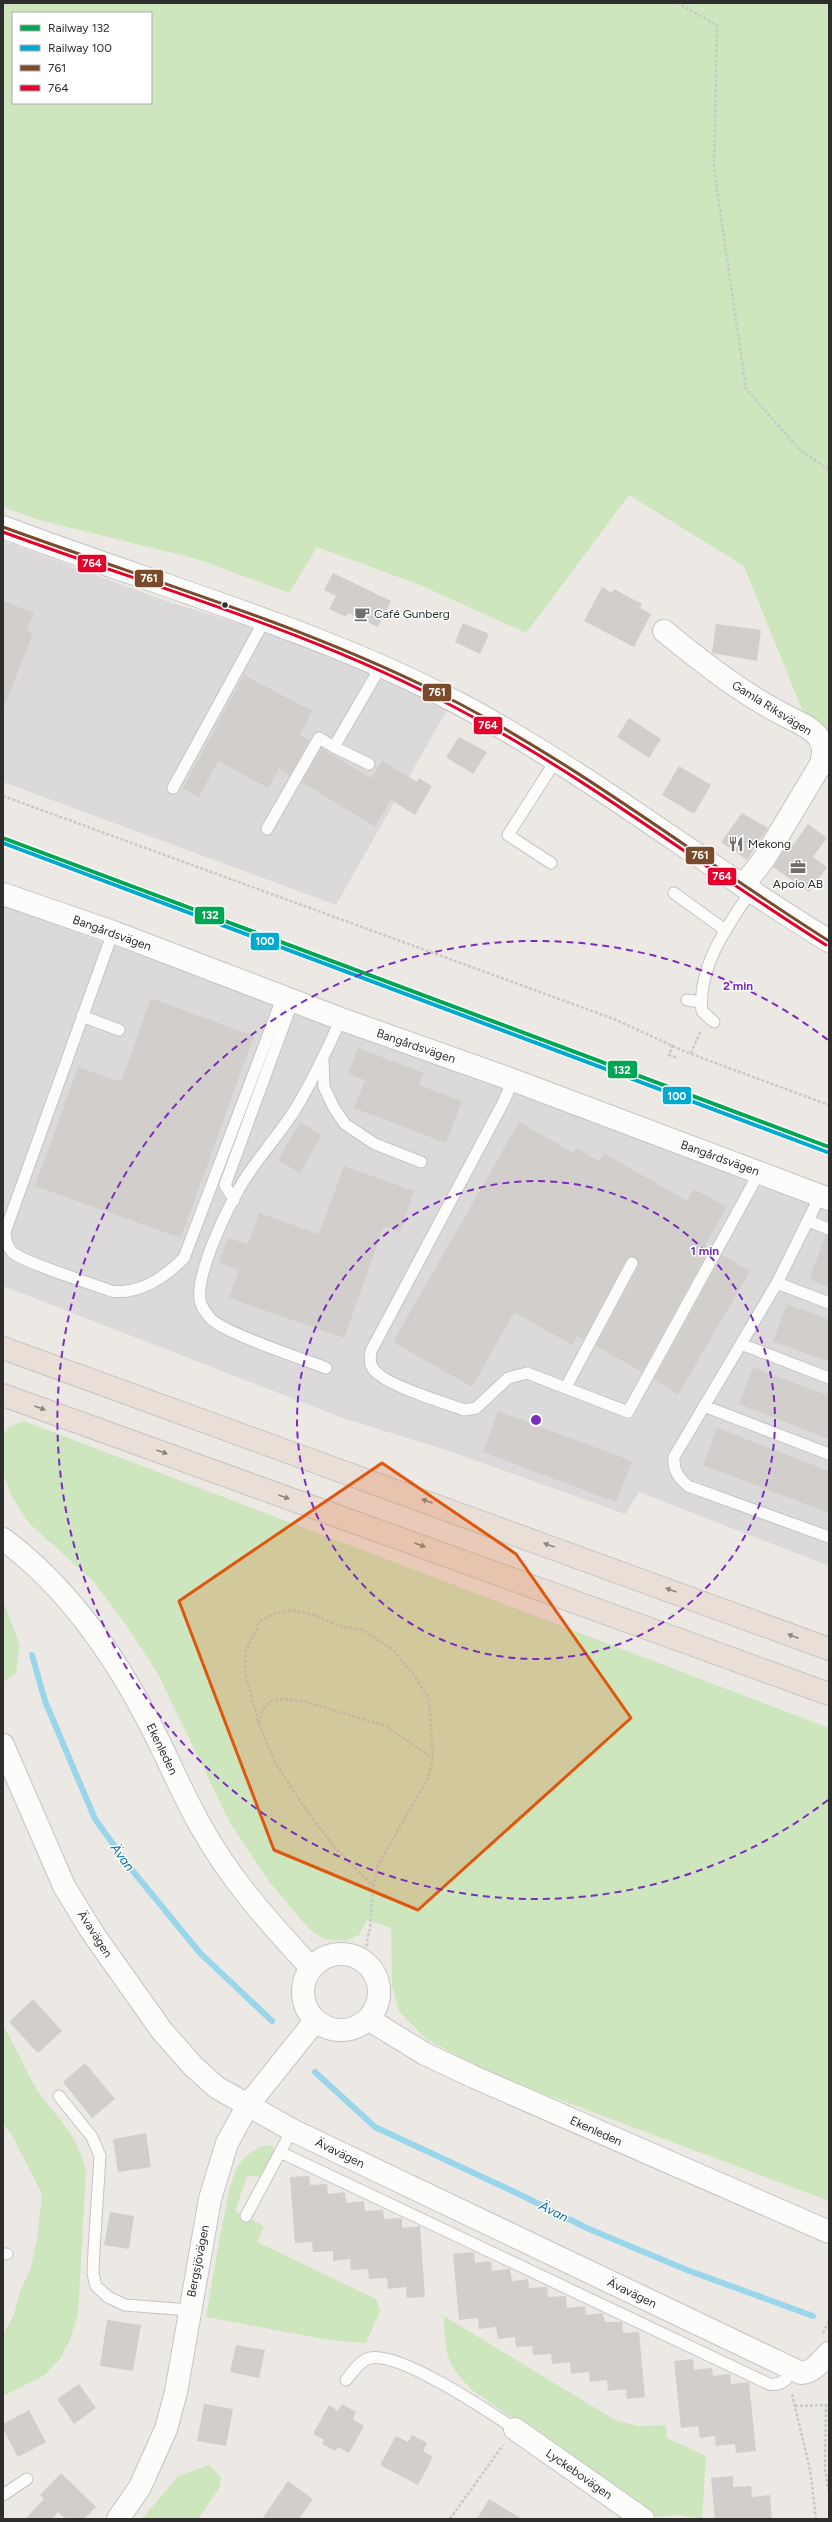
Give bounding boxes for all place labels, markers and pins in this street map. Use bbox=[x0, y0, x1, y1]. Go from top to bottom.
unlabelled marker bbox=[220, 600, 230, 610]
cafe icon: Café Gunberg bbox=[353, 605, 371, 623]
place label: Café Gunberg bbox=[374, 607, 450, 621]
restaurant icon: Mekong bbox=[727, 835, 745, 853]
place label: Mekong bbox=[748, 837, 791, 851]
office icon: Apoio AB bbox=[789, 858, 807, 876]
place label: Apoio AB bbox=[773, 877, 823, 891]
centre of rings bbox=[529, 1413, 543, 1427]

